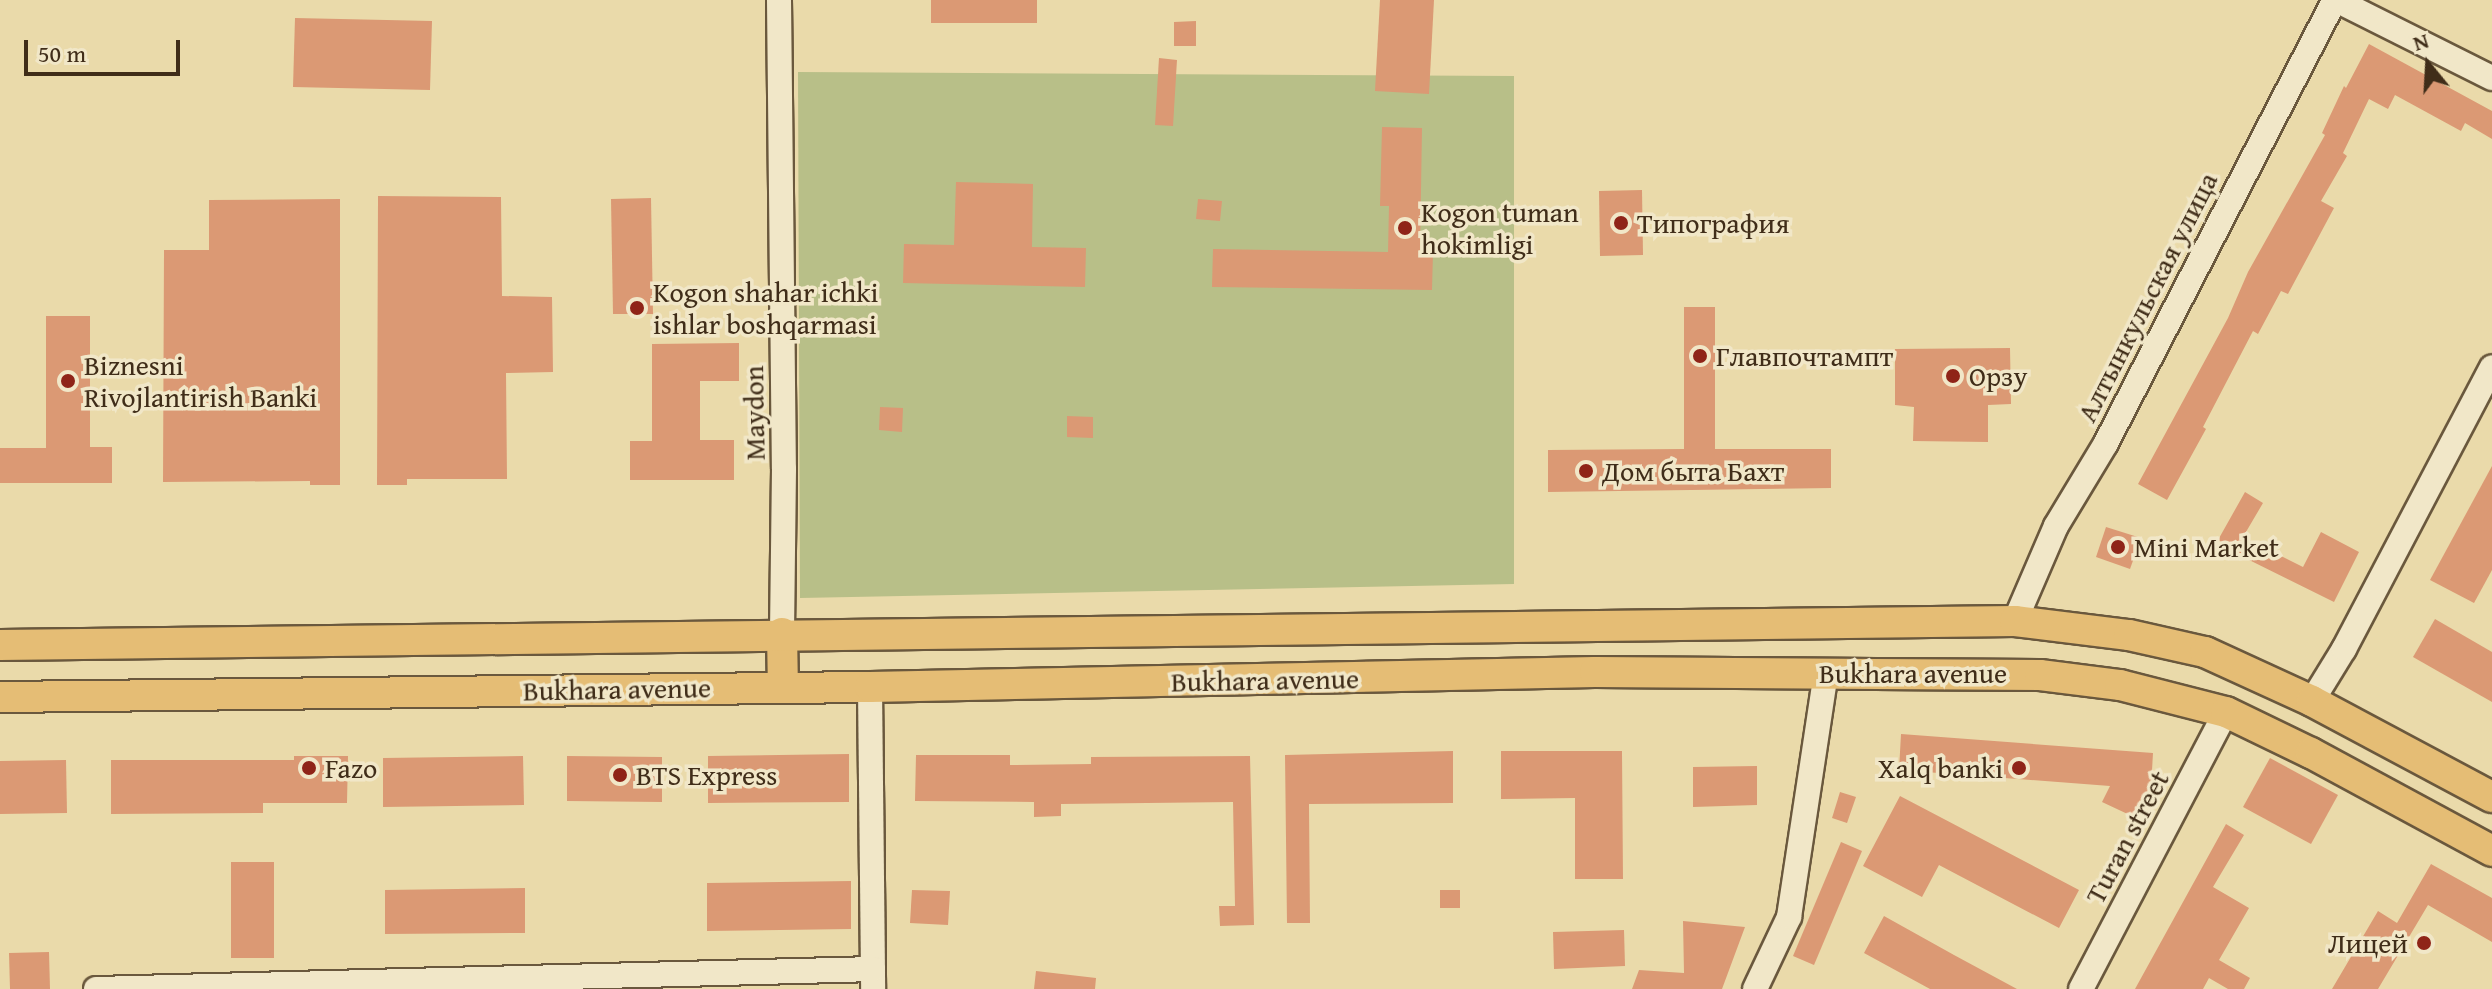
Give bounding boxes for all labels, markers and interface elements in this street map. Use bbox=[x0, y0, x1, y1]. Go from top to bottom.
scale bar bbox=[28, 24, 184, 74]
north arrow bbox=[2388, 24, 2468, 104]
text: N bbox=[2409, 24, 2433, 59]
text: 50 m bbox=[38, 36, 86, 71]
street label: Алтынкульская улица bbox=[2069, 167, 2225, 427]
place label: Kogon tuman hokimligi bbox=[1421, 195, 1579, 261]
place label: Типография bbox=[1637, 206, 1789, 240]
marker: Типография bbox=[1612, 214, 1630, 232]
marker: Kogon tuman hokimligi bbox=[1396, 219, 1414, 237]
place label: Kogon shahar ichki ishlar boshqarmasi bbox=[653, 275, 878, 341]
marker: Kogon shahar ichki ishlar boshqarmasi bbox=[628, 299, 646, 317]
place label: Главпочтампт bbox=[1716, 339, 1893, 373]
marker: Главпочтампт bbox=[1691, 347, 1709, 365]
place label: Biznesni Rivojlantirish Banki bbox=[84, 348, 317, 414]
place label: Орзу bbox=[1969, 359, 2028, 393]
street label: Maydon bbox=[736, 365, 772, 461]
marker: Орзу bbox=[1944, 367, 1962, 385]
marker: Biznesni Rivojlantirish Banki bbox=[59, 372, 77, 390]
place label: Дом быта Бахт bbox=[1602, 454, 1784, 488]
marker: Дом быта Бахт bbox=[1577, 462, 1595, 480]
place label: Mini Market bbox=[2134, 530, 2279, 564]
marker: Mini Market bbox=[2109, 538, 2127, 556]
street label: Bukhara avenue bbox=[1819, 656, 2007, 690]
street label: Bukhara avenue bbox=[1171, 662, 1359, 698]
street label: Bukhara avenue bbox=[523, 671, 711, 707]
place label: Fazo bbox=[325, 751, 377, 785]
place label: Xalq banki bbox=[1878, 751, 2003, 785]
place label: BTS Express bbox=[636, 758, 777, 792]
marker: Fazo bbox=[300, 759, 318, 777]
marker: Xalq banki bbox=[2010, 759, 2028, 777]
street label: Turan street bbox=[2078, 765, 2176, 909]
marker: BTS Express bbox=[611, 766, 629, 784]
place label: Лицей bbox=[2328, 926, 2408, 960]
marker: Лицей bbox=[2415, 934, 2433, 952]

